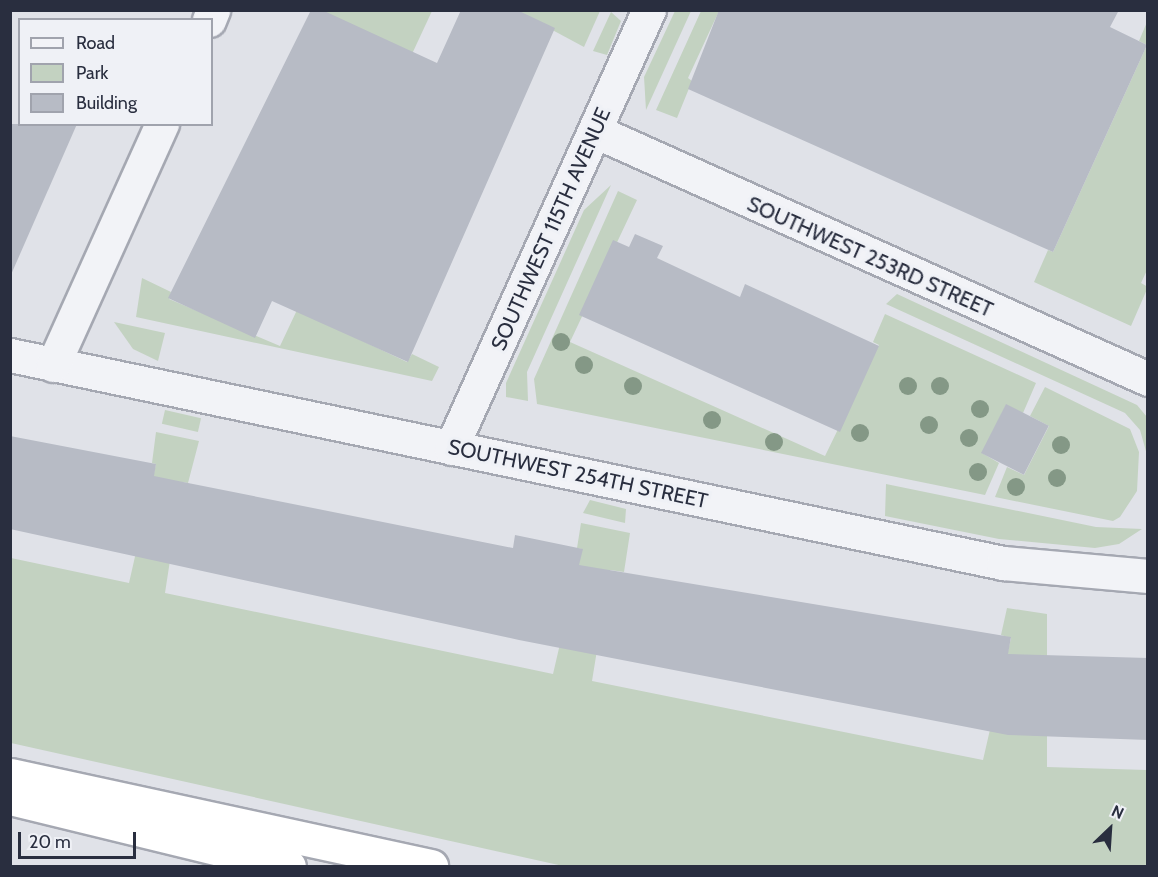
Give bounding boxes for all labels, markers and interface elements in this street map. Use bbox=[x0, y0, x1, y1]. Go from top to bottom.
legend bbox=[18, 18, 213, 126]
text: Road bbox=[76, 32, 115, 54]
text: Park bbox=[76, 62, 108, 84]
text: Building bbox=[76, 92, 137, 114]
street label: SOUTHWEST 115TH AVENUE bbox=[486, 104, 616, 354]
street label: SOUTHWEST 253RD STREET bbox=[743, 191, 997, 323]
street label: SOUTHWEST 254TH STREET bbox=[446, 434, 710, 514]
north arrow bbox=[1080, 799, 1140, 859]
text: N bbox=[1109, 801, 1127, 823]
scale bar bbox=[21, 820, 140, 858]
text: 20 m bbox=[29, 831, 71, 853]

